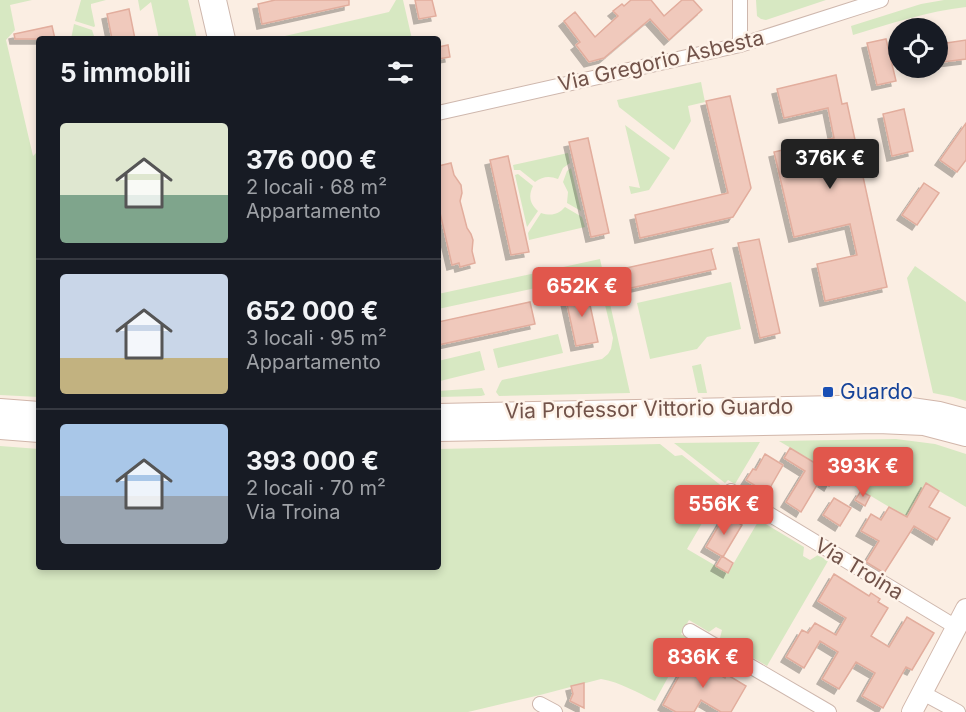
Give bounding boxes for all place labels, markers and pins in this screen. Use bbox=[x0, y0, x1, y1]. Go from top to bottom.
pin: 376K € bbox=[781, 139, 879, 190]
pin: 652K € bbox=[533, 267, 631, 318]
place label: Guardo bbox=[840, 379, 913, 404]
marker: Guardo bbox=[821, 385, 835, 399]
pin: 393K € bbox=[814, 447, 912, 498]
pin: 556K € bbox=[675, 485, 773, 536]
pin: 836K € bbox=[654, 638, 752, 689]

